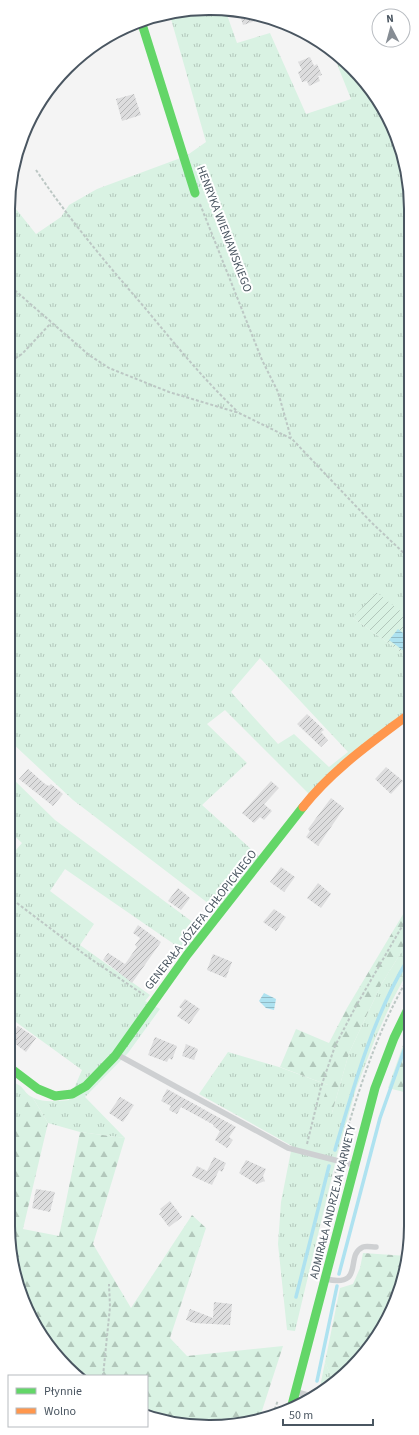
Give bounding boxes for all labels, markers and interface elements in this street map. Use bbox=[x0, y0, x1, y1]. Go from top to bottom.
north arrow bbox=[371, 8, 411, 48]
text: N bbox=[386, 11, 394, 26]
street label: HENRYKA WIENIAWSKIEGO bbox=[192, 163, 256, 295]
street label: GENERAŁA JÓZEFA CHŁOPICKIEGO bbox=[141, 846, 261, 994]
street label: ADMIRAŁA ANDRZEJA KARWETY bbox=[306, 1123, 360, 1281]
legend bbox=[8, 1375, 148, 1427]
text: Płynnie bbox=[44, 1383, 82, 1400]
scale bar bbox=[283, 1401, 373, 1427]
text: Wolno bbox=[44, 1403, 76, 1420]
text: 50 m bbox=[289, 1407, 313, 1424]

